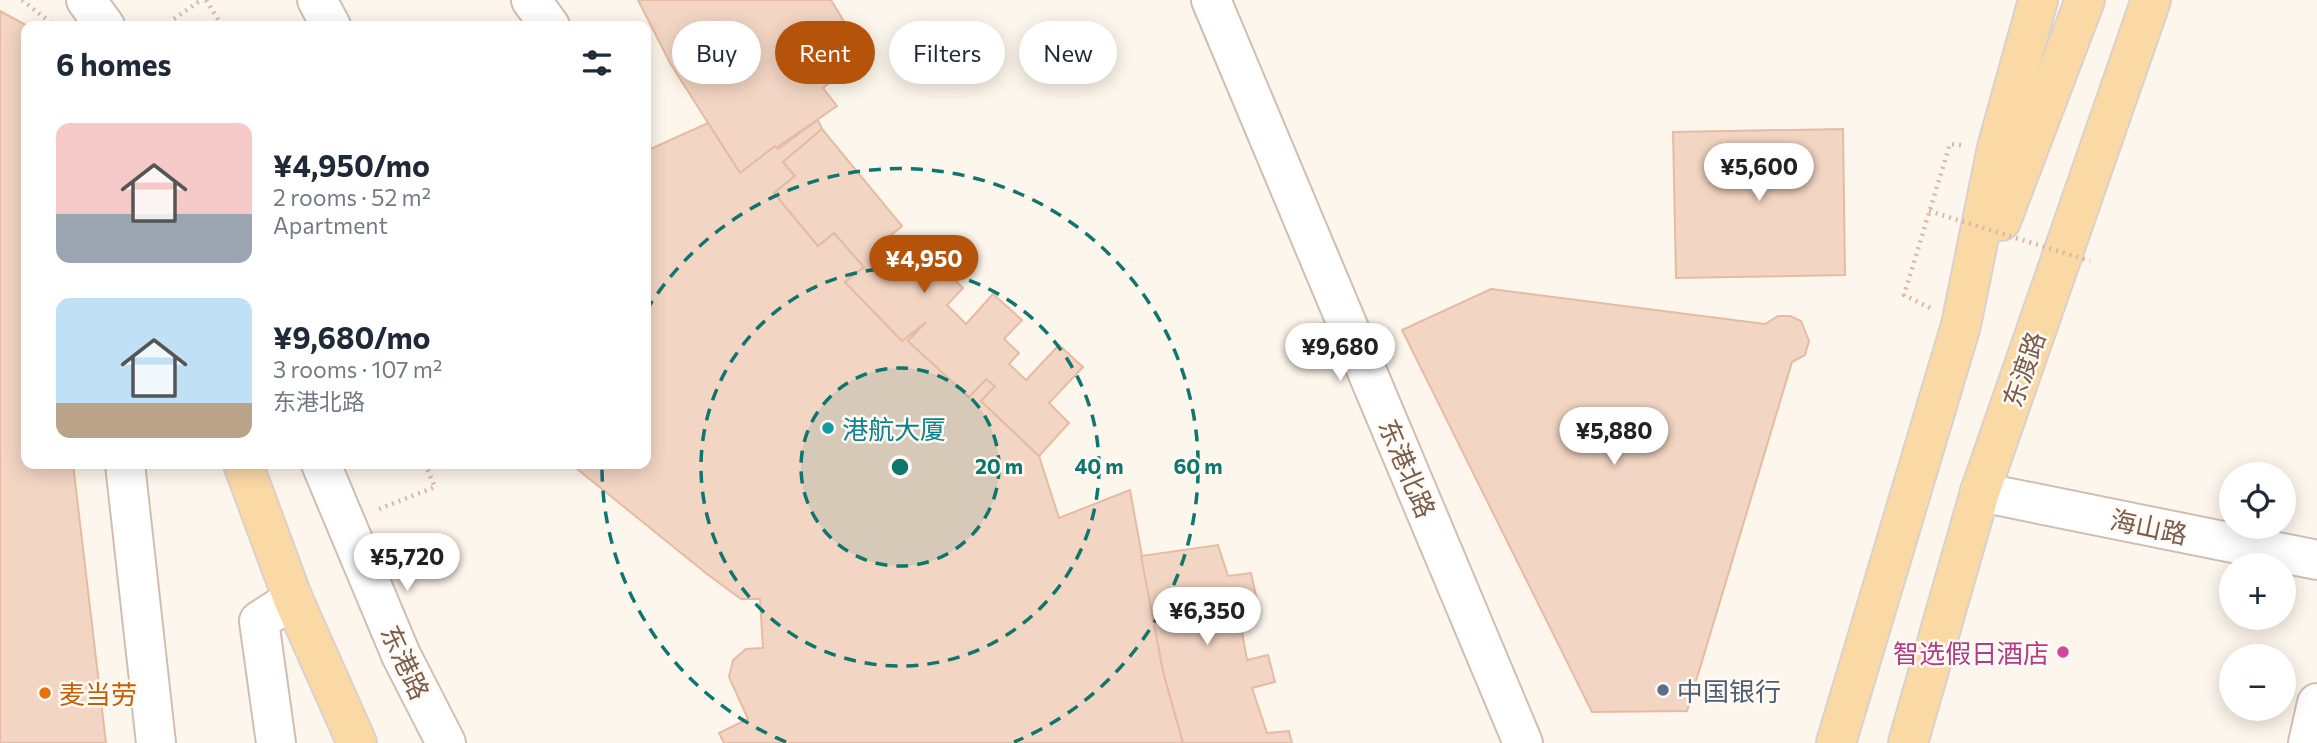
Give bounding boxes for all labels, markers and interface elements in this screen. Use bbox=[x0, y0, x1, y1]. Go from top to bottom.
chip: Buy bbox=[672, 21, 761, 84]
chip: Rent bbox=[775, 21, 875, 84]
chip: Filters bbox=[889, 21, 1005, 84]
chip: New bbox=[1019, 21, 1117, 84]
icon: filters bbox=[578, 44, 616, 82]
text: 6 homes bbox=[56, 45, 171, 82]
pin: ¥5,600 bbox=[1702, 144, 1816, 203]
text: ¥4,950/mo bbox=[273, 146, 430, 183]
icon: home bbox=[112, 151, 196, 235]
text: ¥5,600 bbox=[1720, 152, 1798, 180]
text: 2 rooms · 52 m² bbox=[273, 183, 431, 211]
text: Apartment bbox=[273, 211, 388, 239]
pin: ¥4,950 bbox=[867, 236, 981, 295]
text: ¥4,950 bbox=[885, 244, 963, 272]
text: ¥9,680/mo bbox=[273, 318, 431, 355]
pin: ¥9,680 bbox=[1283, 324, 1397, 383]
icon: home bbox=[112, 326, 196, 410]
street label: 东渡路 bbox=[1996, 327, 2050, 411]
text: ¥9,680 bbox=[1301, 332, 1379, 360]
text: 3 rooms · 107 m² bbox=[273, 355, 442, 383]
text: 东港北路 bbox=[273, 387, 365, 415]
pin: ¥5,880 bbox=[1557, 407, 1671, 467]
place label: 港航大厦 bbox=[842, 413, 946, 444]
street label: 东港北路 bbox=[1373, 414, 1443, 522]
text: ¥5,880 bbox=[1575, 416, 1653, 444]
marker: 港航大厦 bbox=[820, 420, 836, 436]
text: 20 m bbox=[975, 453, 1023, 478]
text: 40 m bbox=[1074, 453, 1124, 478]
text: 60 m bbox=[1173, 453, 1223, 478]
centre of rings bbox=[888, 455, 912, 479]
map controls bbox=[2219, 462, 2296, 721]
button: locate bbox=[2219, 462, 2296, 539]
street label: 海山路 bbox=[2108, 503, 2190, 549]
pin: ¥5,720 bbox=[350, 534, 464, 593]
text: ¥5,720 bbox=[370, 542, 444, 570]
button: + bbox=[2219, 553, 2296, 630]
pin: ¥6,350 bbox=[1150, 588, 1264, 647]
text: ¥6,350 bbox=[1169, 596, 1245, 624]
street label: 东港路 bbox=[375, 620, 437, 704]
place label: 智选假日酒店 bbox=[1893, 637, 2049, 668]
marker: 智选假日酒店 bbox=[2055, 644, 2071, 660]
button: − bbox=[2219, 644, 2296, 721]
place label: 中国银行 bbox=[1677, 675, 1781, 706]
place label: 麦当劳 bbox=[59, 678, 137, 709]
marker: 中国银行 bbox=[1655, 682, 1671, 698]
marker: 麦当劳 bbox=[37, 685, 53, 701]

